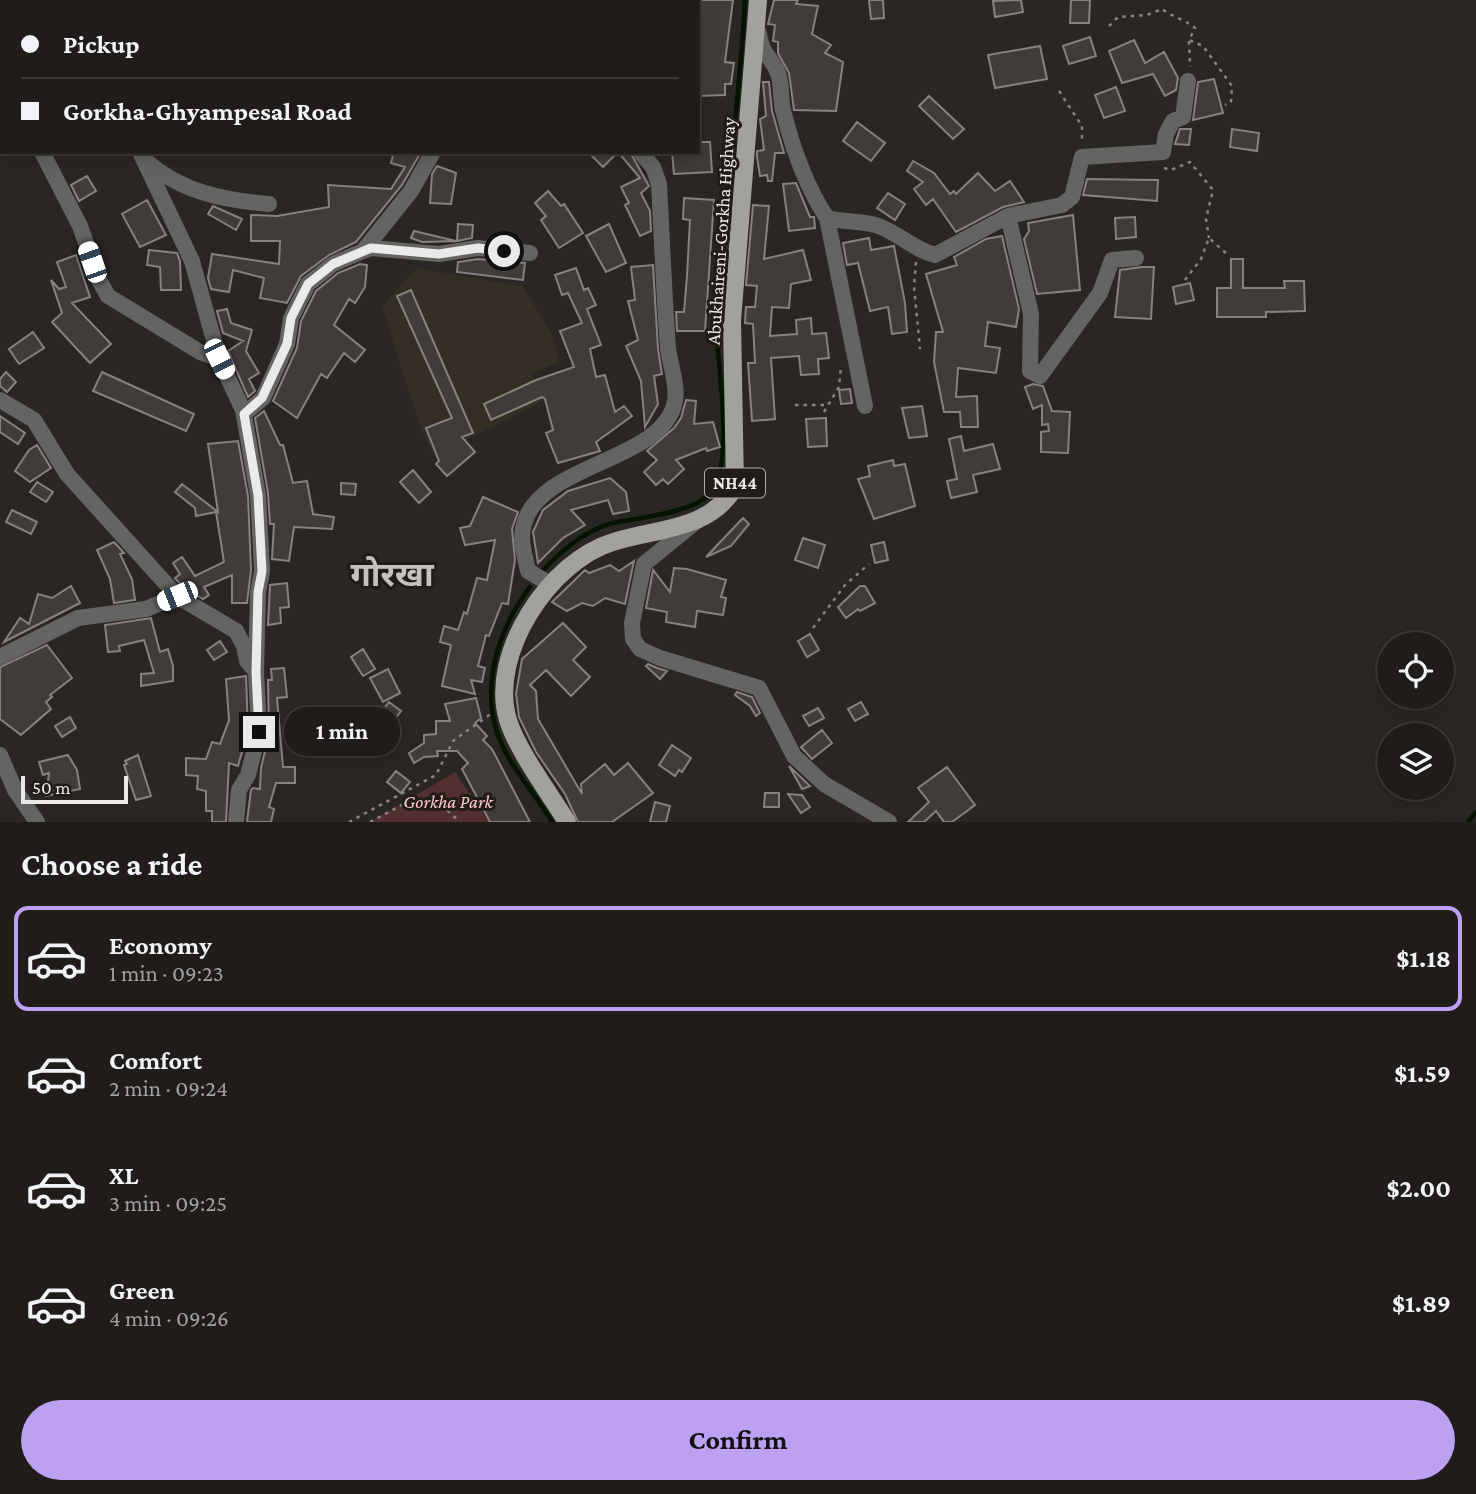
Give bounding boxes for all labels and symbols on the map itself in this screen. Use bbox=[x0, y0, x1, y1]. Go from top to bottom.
street label: Abukhaireni-Gorkha Highway bbox=[703, 116, 739, 346]
route start bbox=[488, 235, 520, 267]
car bbox=[76, 239, 109, 285]
car bbox=[201, 336, 238, 382]
road number: NH44 bbox=[705, 468, 765, 498]
district label: गोरखा bbox=[350, 556, 435, 593]
car bbox=[154, 578, 201, 614]
callout: 1 min bbox=[284, 708, 399, 756]
route end bbox=[243, 716, 275, 748]
scale bar bbox=[21, 773, 128, 805]
park label: Gorkha Park bbox=[403, 791, 493, 812]

